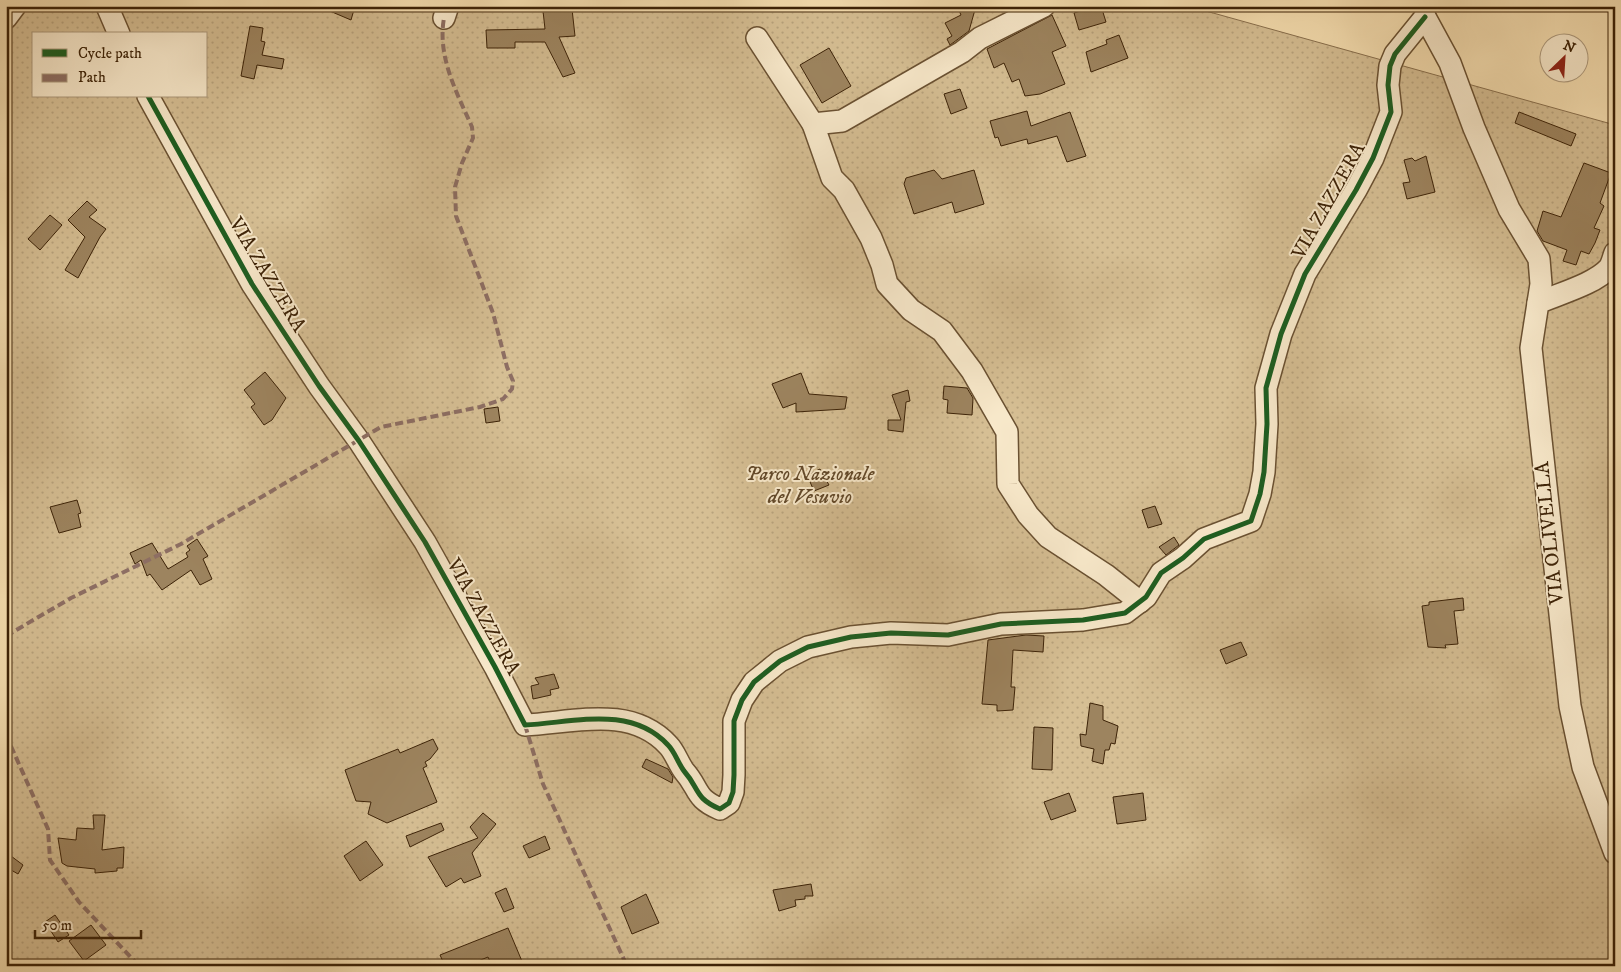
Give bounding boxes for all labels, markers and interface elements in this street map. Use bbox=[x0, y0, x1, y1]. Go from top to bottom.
legend bbox=[32, 32, 208, 98]
north arrow bbox=[1538, 32, 1588, 82]
text: N bbox=[1560, 37, 1579, 58]
text: Cycle path bbox=[78, 44, 142, 63]
text: Path bbox=[78, 68, 106, 87]
street label: VIA ZAZZERA bbox=[1286, 138, 1371, 265]
street label: VIA ZAZZERA bbox=[222, 212, 311, 337]
street label: VIA OLIVELLA bbox=[1530, 460, 1570, 607]
park label: Parco Nazionale del Vesuvio bbox=[746, 462, 875, 510]
street label: VIA ZAZZERA bbox=[440, 553, 525, 680]
scale bar bbox=[35, 907, 141, 939]
text: 50 m bbox=[42, 916, 72, 935]

